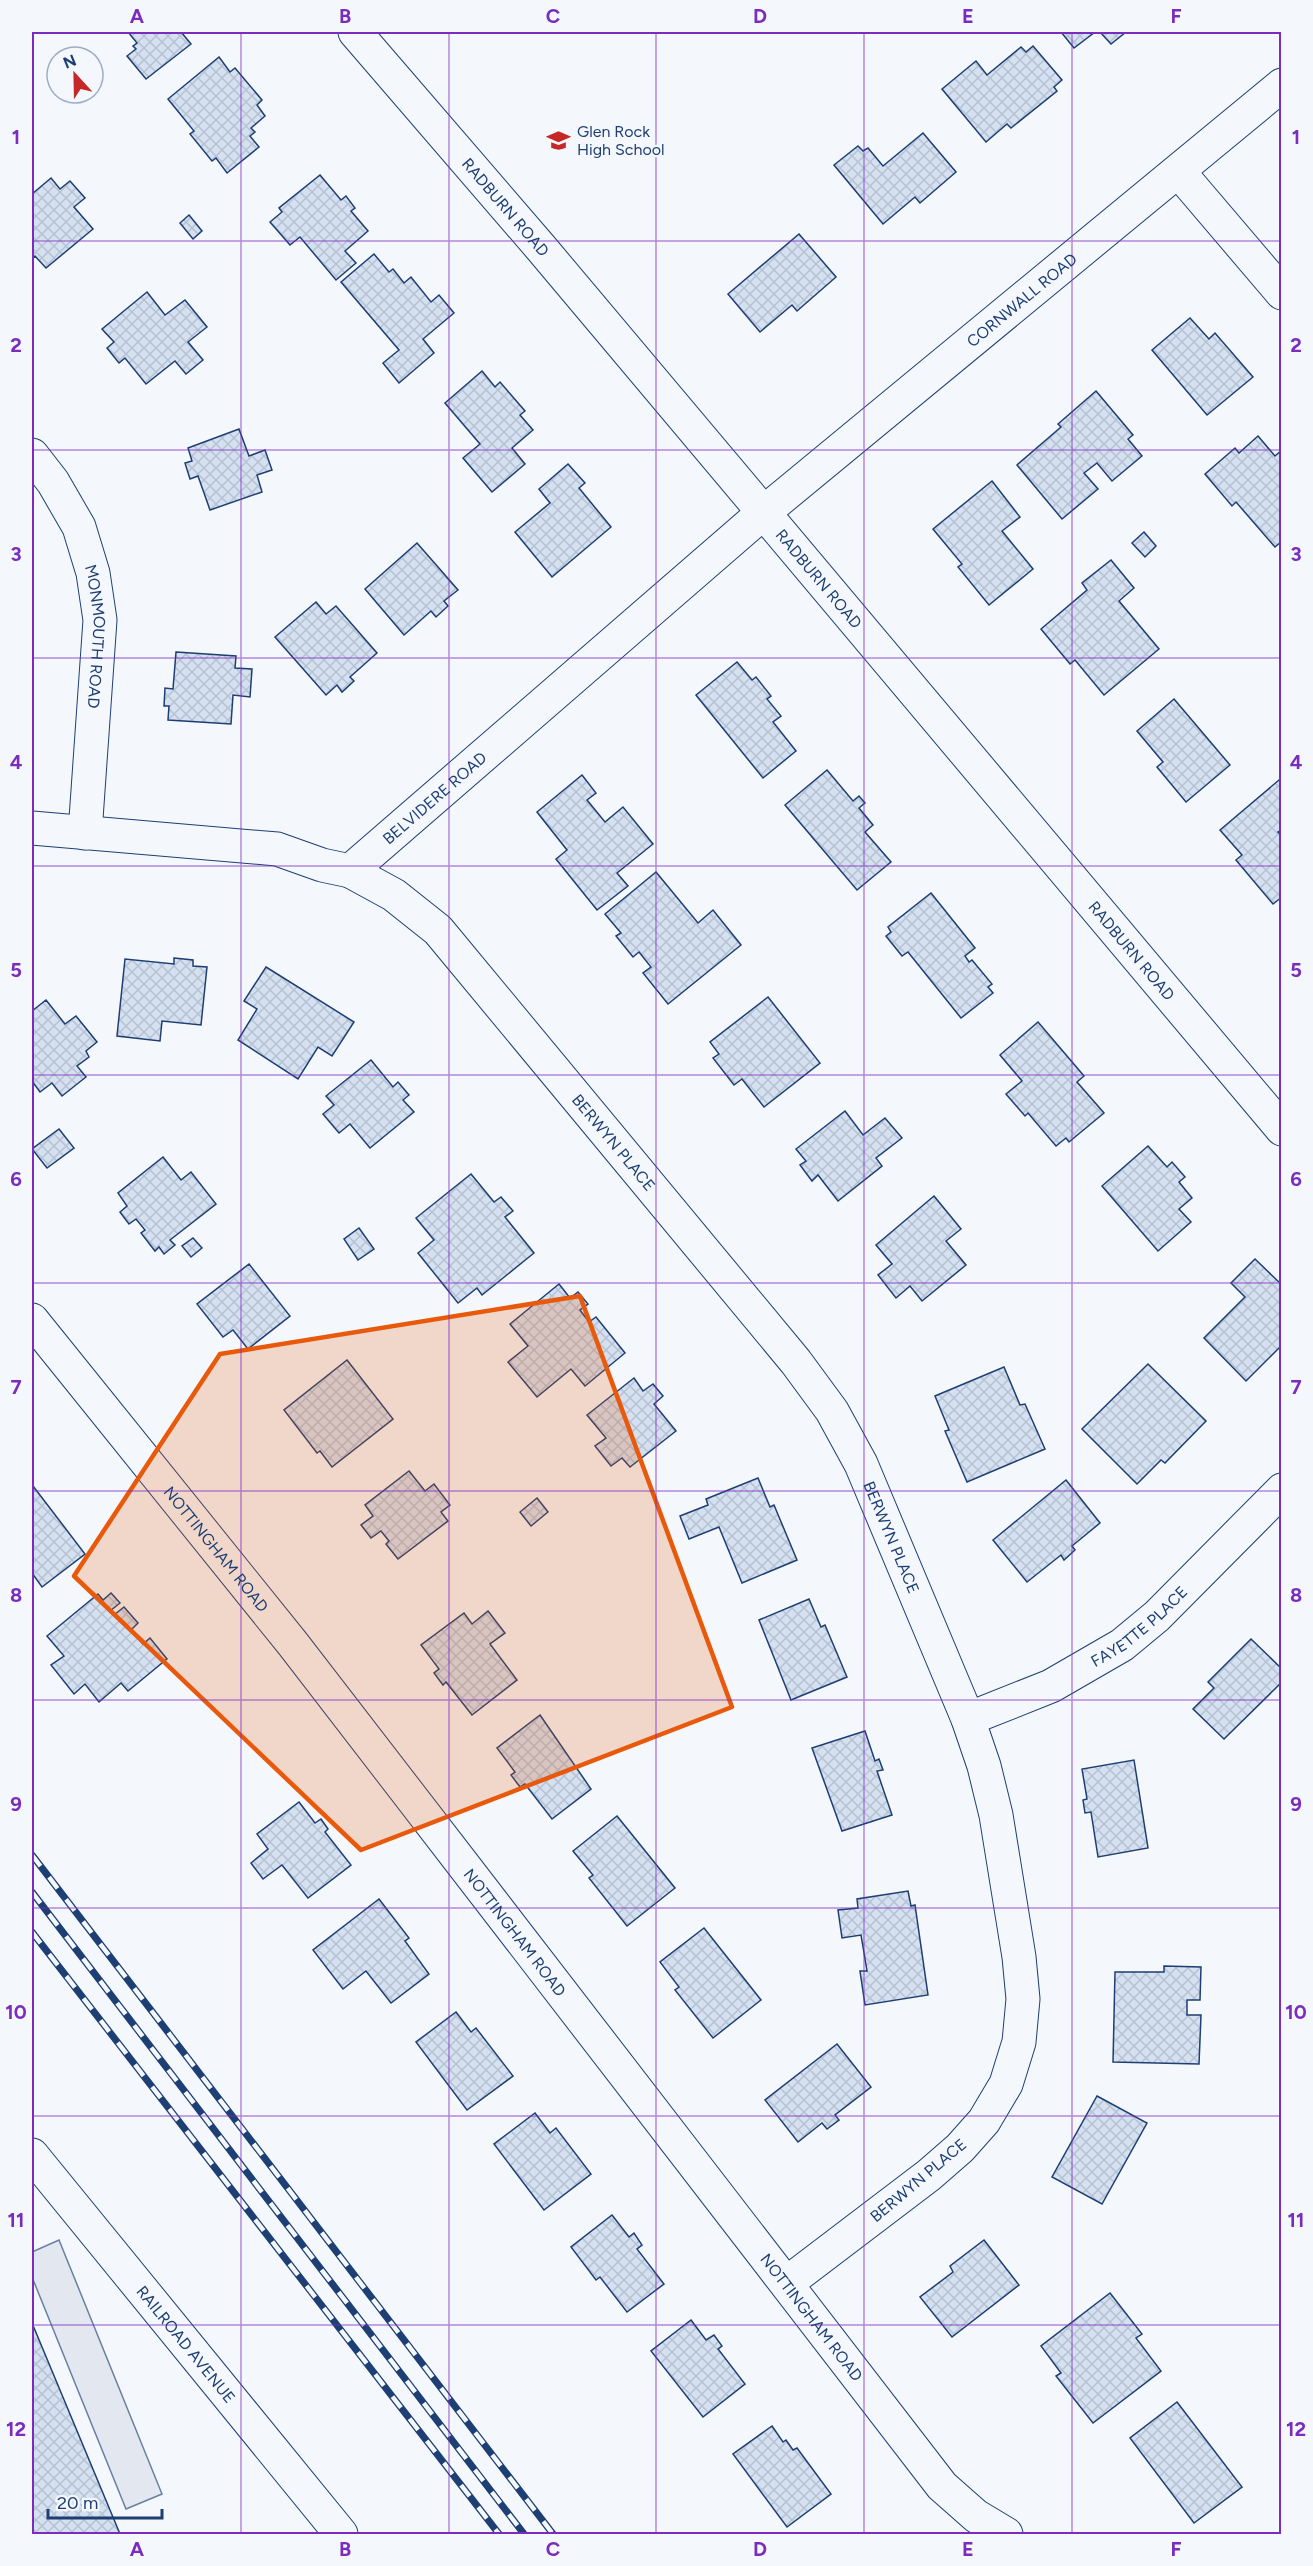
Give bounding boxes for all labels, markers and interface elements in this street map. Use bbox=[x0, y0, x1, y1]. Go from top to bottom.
text: A bbox=[130, 4, 145, 28]
text: B bbox=[339, 4, 351, 28]
text: C bbox=[546, 4, 560, 28]
text: D bbox=[753, 4, 767, 28]
text: E bbox=[962, 4, 974, 28]
text: F bbox=[1170, 4, 1182, 28]
north arrow bbox=[45, 45, 105, 105]
text: N bbox=[60, 50, 79, 73]
place label: Glen Rock High School bbox=[577, 122, 665, 159]
text: 1 bbox=[12, 125, 20, 149]
text: 1 bbox=[1292, 125, 1300, 149]
school or university icon: Glen Rock High School bbox=[546, 127, 572, 153]
street label: RADBURN ROAD bbox=[458, 154, 553, 260]
street label: CORNWALL ROAD bbox=[963, 249, 1081, 351]
text: 2 bbox=[10, 333, 22, 357]
text: 2 bbox=[1290, 333, 1302, 357]
street label: RADBURN ROAD bbox=[772, 525, 866, 632]
text: 3 bbox=[10, 542, 22, 566]
text: 3 bbox=[1290, 542, 1302, 566]
street label: MONMOUTH ROAD bbox=[81, 562, 109, 709]
street label: BELVIDERE ROAD bbox=[379, 748, 491, 848]
text: 4 bbox=[10, 750, 23, 774]
text: 4 bbox=[1290, 750, 1303, 774]
street label: RADBURN ROAD bbox=[1084, 897, 1179, 1004]
text: 5 bbox=[10, 958, 22, 982]
text: 5 bbox=[1290, 958, 1302, 982]
street label: BERWYN PLACE bbox=[568, 1090, 659, 1195]
text: 6 bbox=[10, 1167, 22, 1191]
text: 6 bbox=[1290, 1167, 1302, 1191]
text: 7 bbox=[10, 1375, 22, 1399]
text: 7 bbox=[1290, 1375, 1302, 1399]
street label: BERWYN PLACE bbox=[859, 1478, 923, 1596]
street label: NOTTINGHAM ROAD bbox=[160, 1483, 272, 1616]
street label: FAYETTE PLACE bbox=[1087, 1582, 1191, 1671]
text: 8 bbox=[10, 1583, 22, 1607]
text: 8 bbox=[1290, 1583, 1302, 1607]
text: 9 bbox=[10, 1792, 22, 1816]
text: 9 bbox=[1290, 1792, 1302, 1816]
street label: NOTTINGHAM ROAD bbox=[460, 1865, 570, 2000]
text: 10 bbox=[5, 2000, 27, 2024]
text: 10 bbox=[1285, 2000, 1307, 2024]
street label: BERWYN PLACE bbox=[866, 2135, 970, 2226]
text: 11 bbox=[8, 2208, 24, 2232]
text: 11 bbox=[1288, 2208, 1304, 2232]
street label: NOTTINGHAM ROAD bbox=[756, 2250, 867, 2385]
street label: RAILROAD AVENUE bbox=[132, 2282, 239, 2407]
text: 12 bbox=[6, 2417, 26, 2441]
text: 12 bbox=[1286, 2417, 1306, 2441]
scale bar bbox=[48, 2482, 162, 2520]
text: 20 m bbox=[57, 2492, 98, 2514]
text: A bbox=[130, 2537, 145, 2561]
text: B bbox=[339, 2537, 351, 2561]
text: C bbox=[546, 2537, 560, 2561]
text: D bbox=[753, 2537, 767, 2561]
text: E bbox=[962, 2537, 974, 2561]
text: F bbox=[1170, 2537, 1182, 2561]

